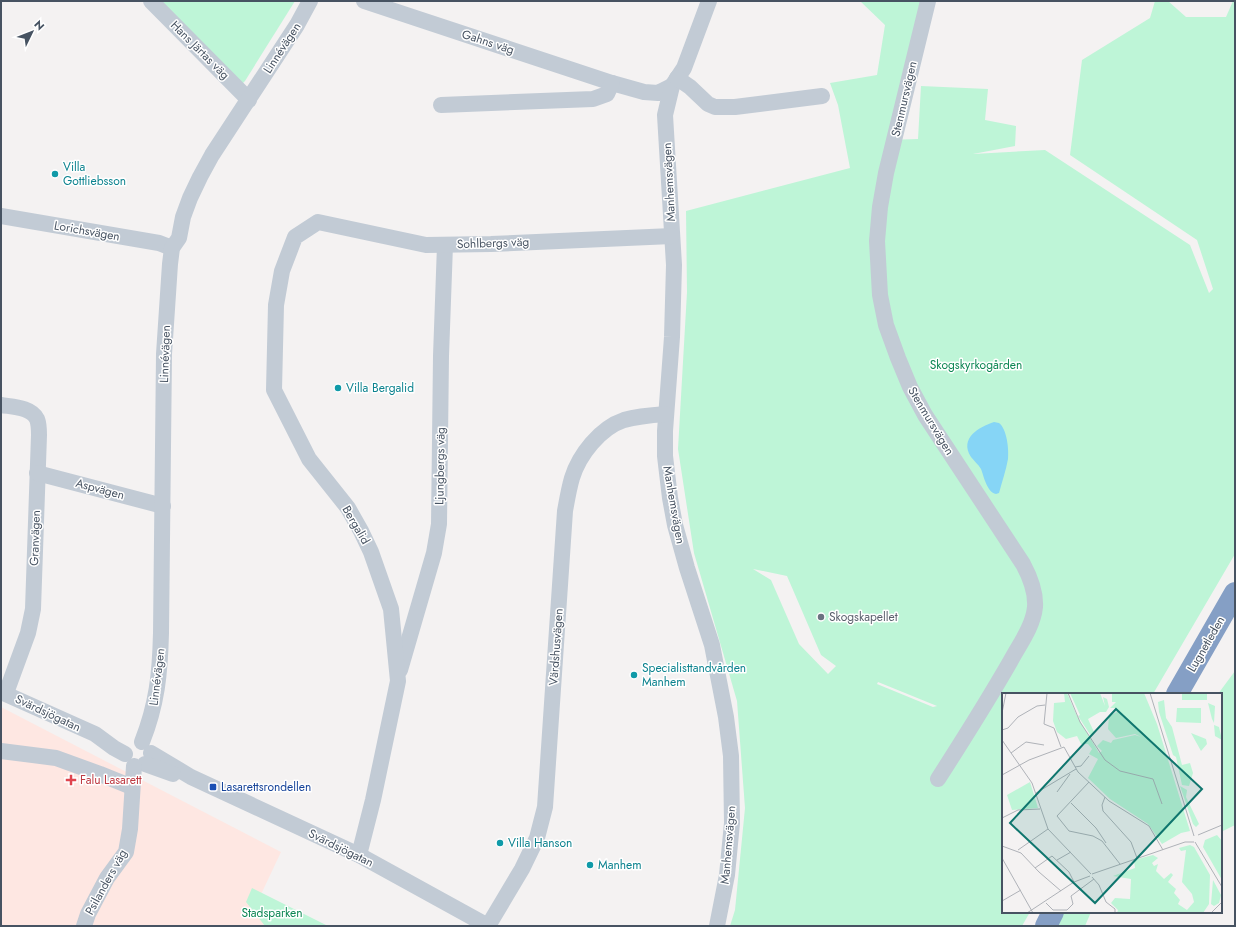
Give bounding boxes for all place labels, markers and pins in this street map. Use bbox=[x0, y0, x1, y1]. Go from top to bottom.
place label: Villa Gottliebsson bbox=[63, 158, 126, 190]
marker: Villa Gottliebsson bbox=[50, 169, 60, 179]
place label: Villa Bergalid bbox=[346, 379, 414, 397]
marker: Villa Bergalid bbox=[333, 383, 343, 393]
place label: Skogskapellet bbox=[829, 608, 898, 626]
marker: Skogskapellet bbox=[816, 612, 826, 622]
place label: Specialisttandvården Manhem bbox=[642, 659, 746, 691]
marker: Specialisttandvården Manhem bbox=[629, 670, 639, 680]
place label: Falu Lasarett bbox=[80, 771, 142, 789]
marker: Falu Lasarett bbox=[65, 774, 77, 786]
place label: Lasarettsrondellen bbox=[221, 778, 311, 796]
marker: Lasarettsrondellen bbox=[208, 782, 218, 792]
place label: Villa Hanson bbox=[508, 834, 572, 852]
marker: Villa Hanson bbox=[495, 838, 505, 848]
place label: Manhem bbox=[598, 856, 642, 874]
marker: Manhem bbox=[585, 860, 595, 870]

